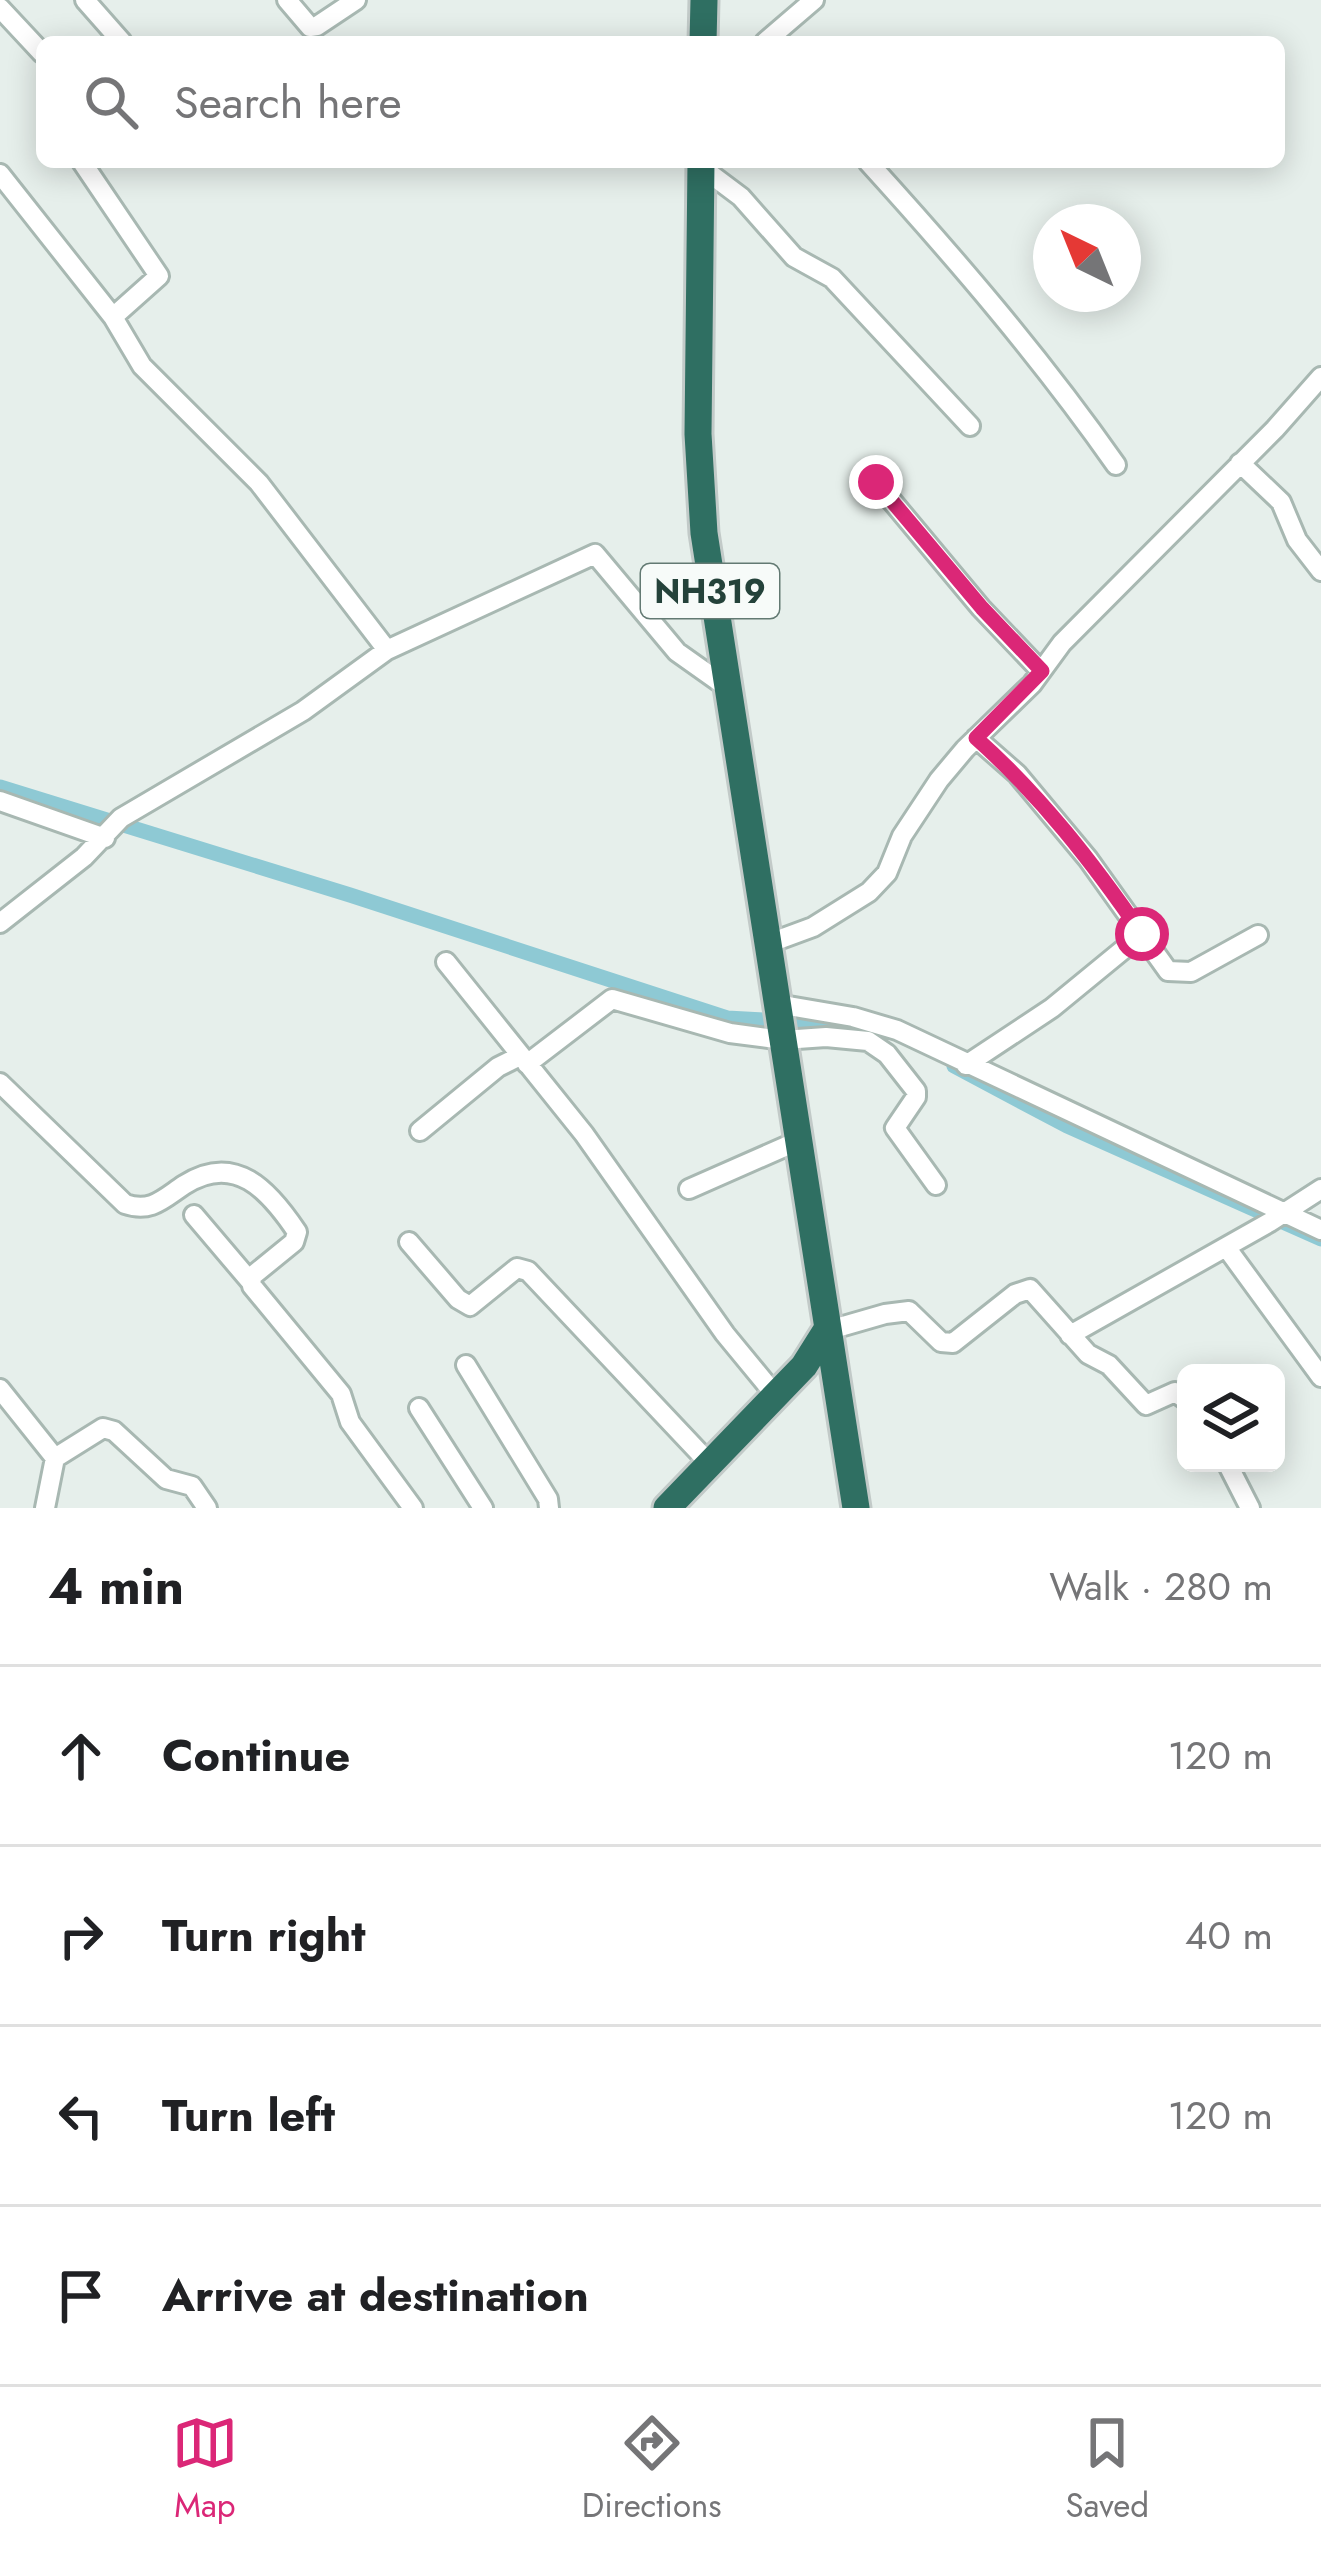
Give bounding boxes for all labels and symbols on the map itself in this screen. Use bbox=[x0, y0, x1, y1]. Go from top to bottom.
north arrow bbox=[1033, 204, 1141, 312]
route end bbox=[849, 455, 903, 509]
road number: NH319 bbox=[641, 564, 779, 618]
route start bbox=[1115, 907, 1169, 961]

